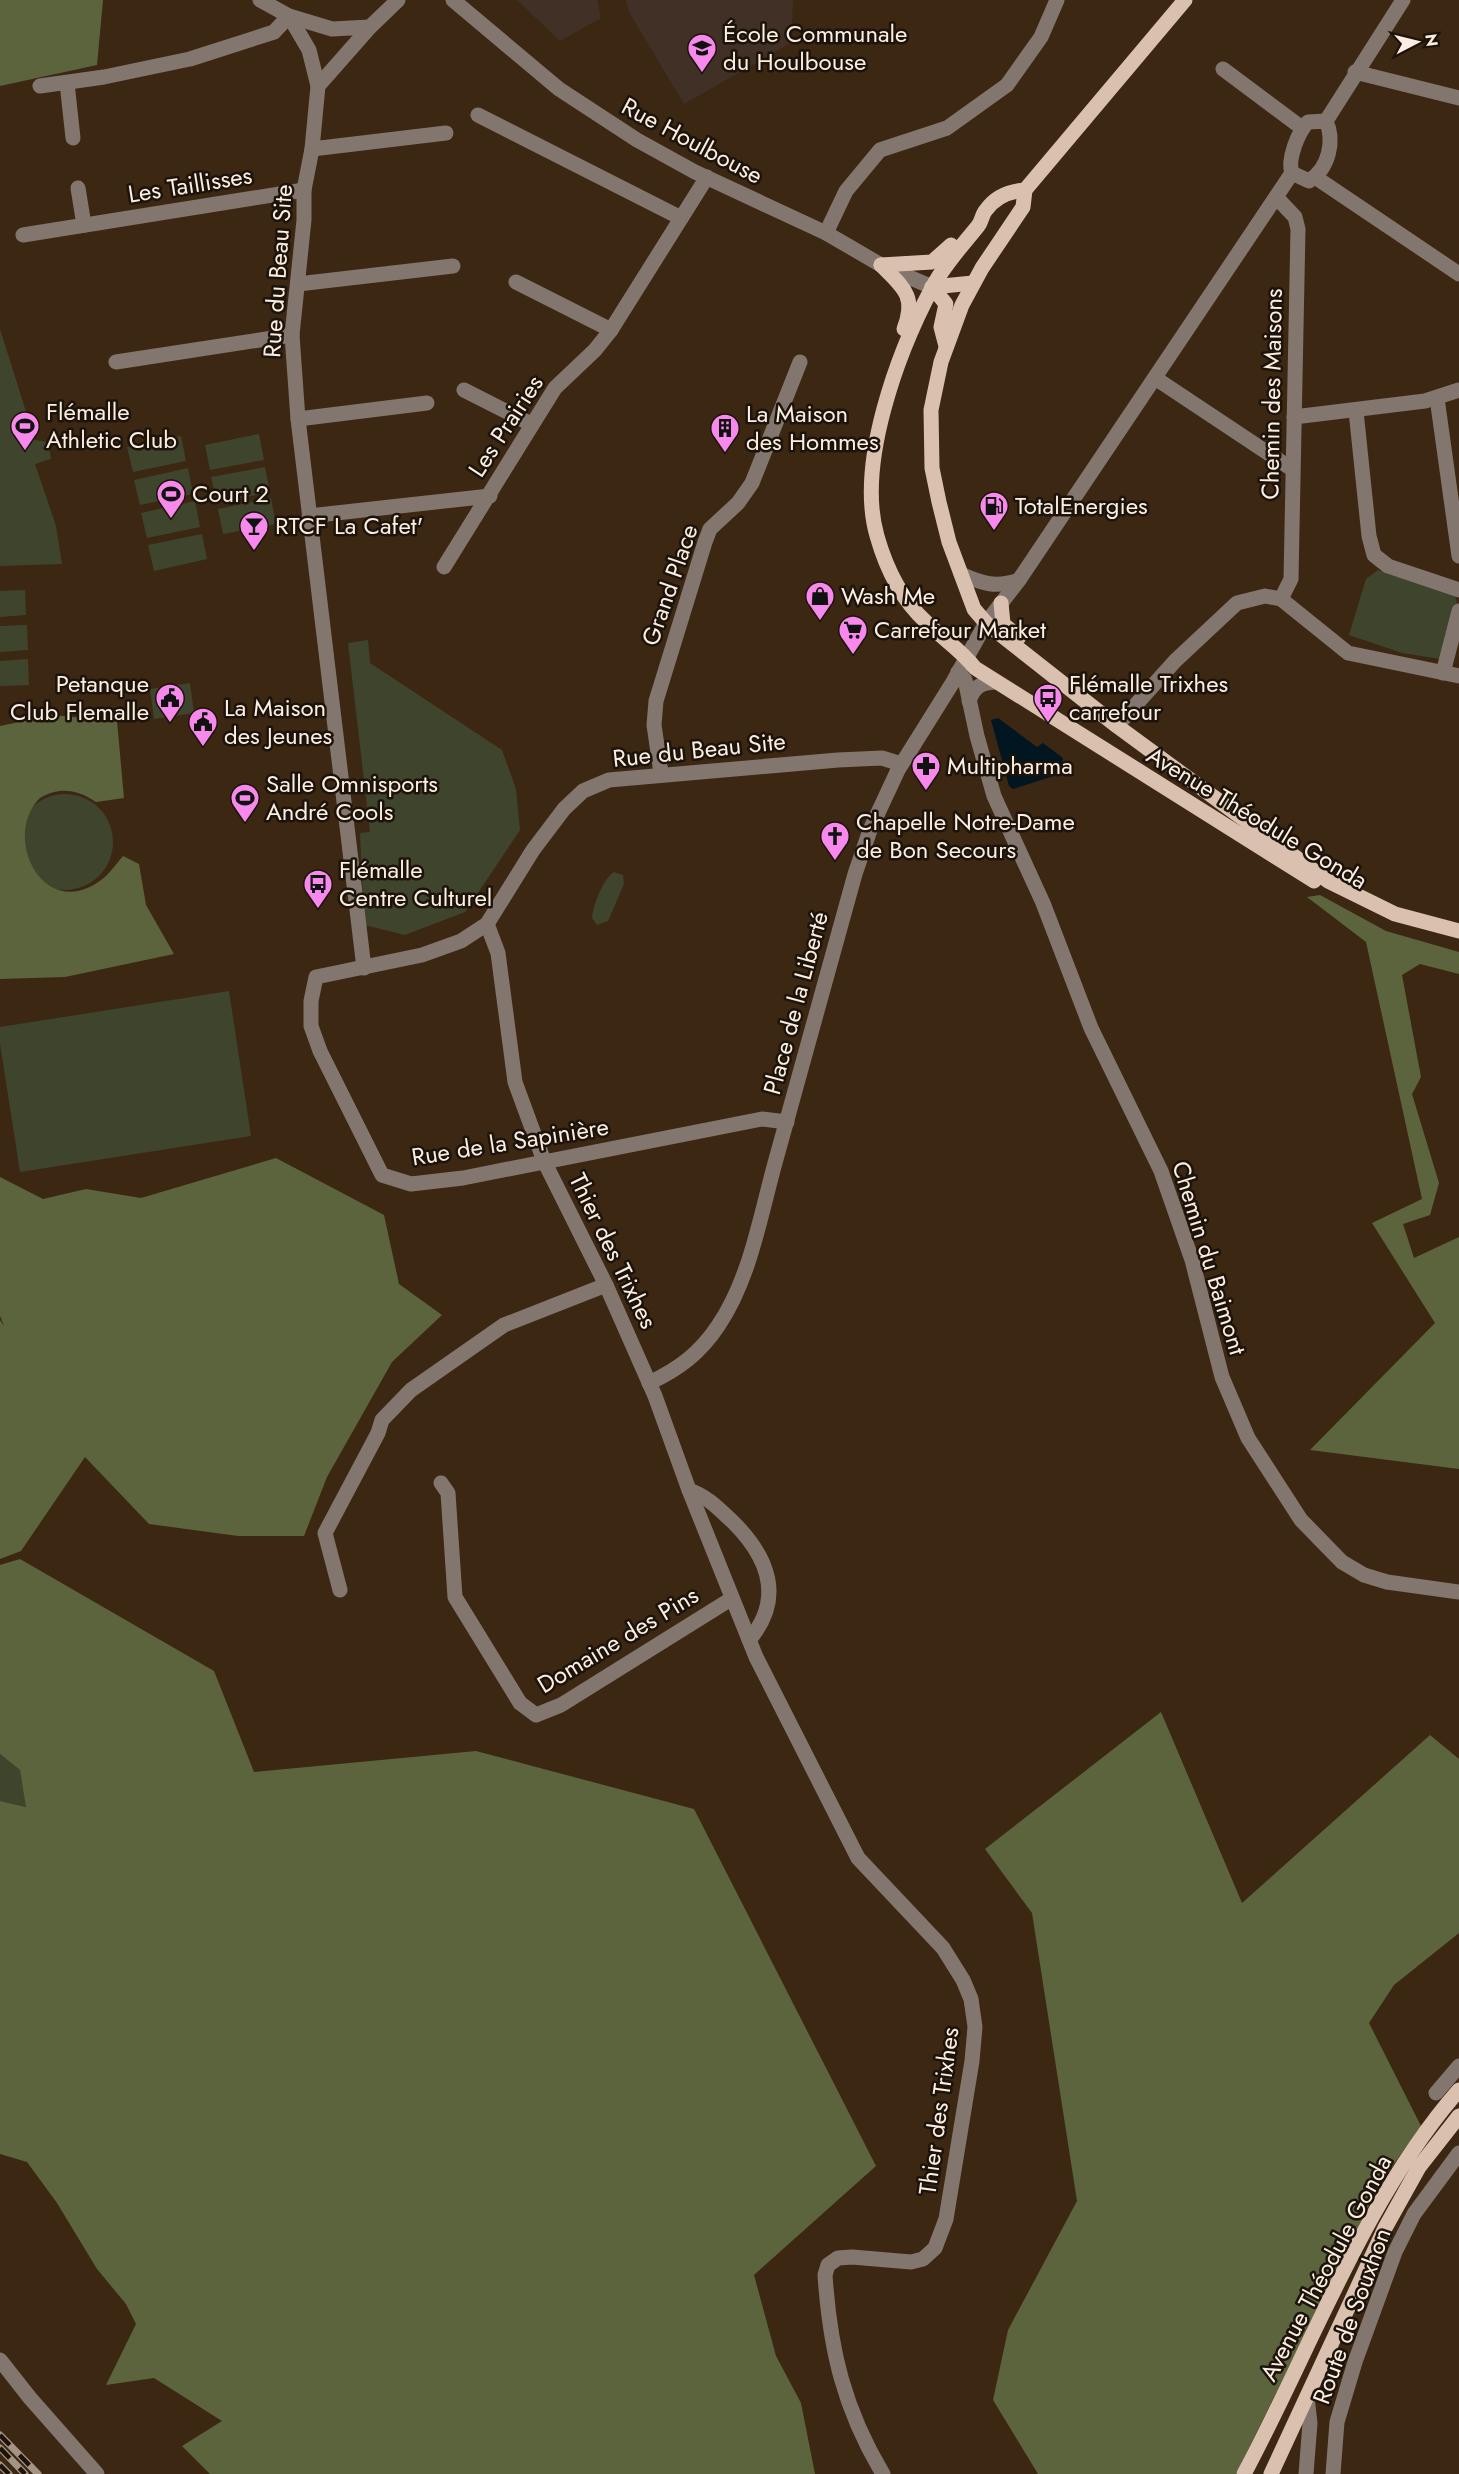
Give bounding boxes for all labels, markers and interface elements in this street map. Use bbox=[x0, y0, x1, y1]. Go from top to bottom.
north arrow bbox=[1387, 12, 1447, 72]
place label: École Communale du Houlbouse bbox=[723, 16, 907, 79]
school or university icon: École Communale du Houlbouse bbox=[686, 32, 718, 74]
text: N bbox=[1419, 33, 1444, 48]
street label: Rue Houlbouse bbox=[615, 89, 769, 192]
street label: Les Taillisses bbox=[125, 157, 255, 212]
street label: Rue du Beau Site bbox=[254, 183, 301, 359]
street label: Chemin des Maisons bbox=[1252, 288, 1291, 500]
street label: Les Prairies bbox=[460, 368, 552, 484]
place label: Flémalle Athletic Club bbox=[46, 394, 177, 457]
place label: La Maison des Hommes bbox=[746, 396, 879, 459]
sports icon: Flémalle Athletic Club bbox=[9, 410, 41, 452]
building icon: La Maison des Hommes bbox=[709, 412, 741, 454]
place label: Court 2 bbox=[192, 476, 269, 511]
sports icon: Court 2 bbox=[155, 478, 187, 520]
place label: TotalEnergies bbox=[1015, 488, 1148, 523]
fuel station icon: TotalEnergies bbox=[978, 490, 1010, 532]
place label: RTCF La Cafet' bbox=[275, 508, 423, 543]
bar icon: RTCF La Cafet' bbox=[238, 510, 270, 552]
street label: Grand Place bbox=[632, 520, 707, 650]
place label: Wash Me bbox=[841, 578, 935, 613]
shop icon: Wash Me bbox=[804, 580, 836, 622]
place label: Carrefour Market bbox=[874, 612, 1046, 647]
supermarket icon: Carrefour Market bbox=[837, 614, 869, 656]
place label: Petanque Club Flemalle bbox=[10, 666, 149, 729]
place label: Flémalle Trixhes carrefour bbox=[1069, 666, 1228, 729]
public building icon: Petanque Club Flemalle bbox=[154, 682, 186, 724]
bus stop icon: Flémalle Trixhes carrefour bbox=[1032, 682, 1064, 724]
place label: La Maison des Jeunes bbox=[224, 690, 332, 753]
public building icon: La Maison des Jeunes bbox=[187, 706, 219, 748]
street label: Rue du Beau Site bbox=[611, 723, 787, 776]
street label: Avenue Théodule Gonda bbox=[1140, 738, 1374, 897]
place label: Multipharma bbox=[947, 748, 1073, 783]
pharmacy icon: Multipharma bbox=[910, 750, 942, 792]
place label: Salle Omnisports André Cools bbox=[266, 766, 438, 829]
sports icon: Salle Omnisports André Cools bbox=[229, 782, 261, 824]
place label: Chapelle Notre-Dame de Bon Secours bbox=[856, 804, 1075, 867]
church icon: Chapelle Notre-Dame de Bon Secours bbox=[819, 820, 851, 862]
place label: Flémalle Centre Culturel bbox=[339, 852, 492, 915]
bus stop icon: Flémalle Centre Culturel bbox=[302, 868, 334, 910]
street label: Place de la Liberté bbox=[754, 907, 837, 1098]
street label: Rue de la Sapinière bbox=[409, 1109, 611, 1174]
street label: Chemin du Baimont bbox=[1163, 1157, 1256, 1359]
street label: Thier des Trixhes bbox=[561, 1167, 666, 1334]
street label: Domaine des Pins bbox=[530, 1578, 705, 1702]
street label: Thier des Trixhes bbox=[909, 2025, 968, 2197]
street label: Avenue Théodule Gonda bbox=[1251, 2148, 1400, 2387]
street label: Route de Souxhon bbox=[1303, 2223, 1400, 2409]

